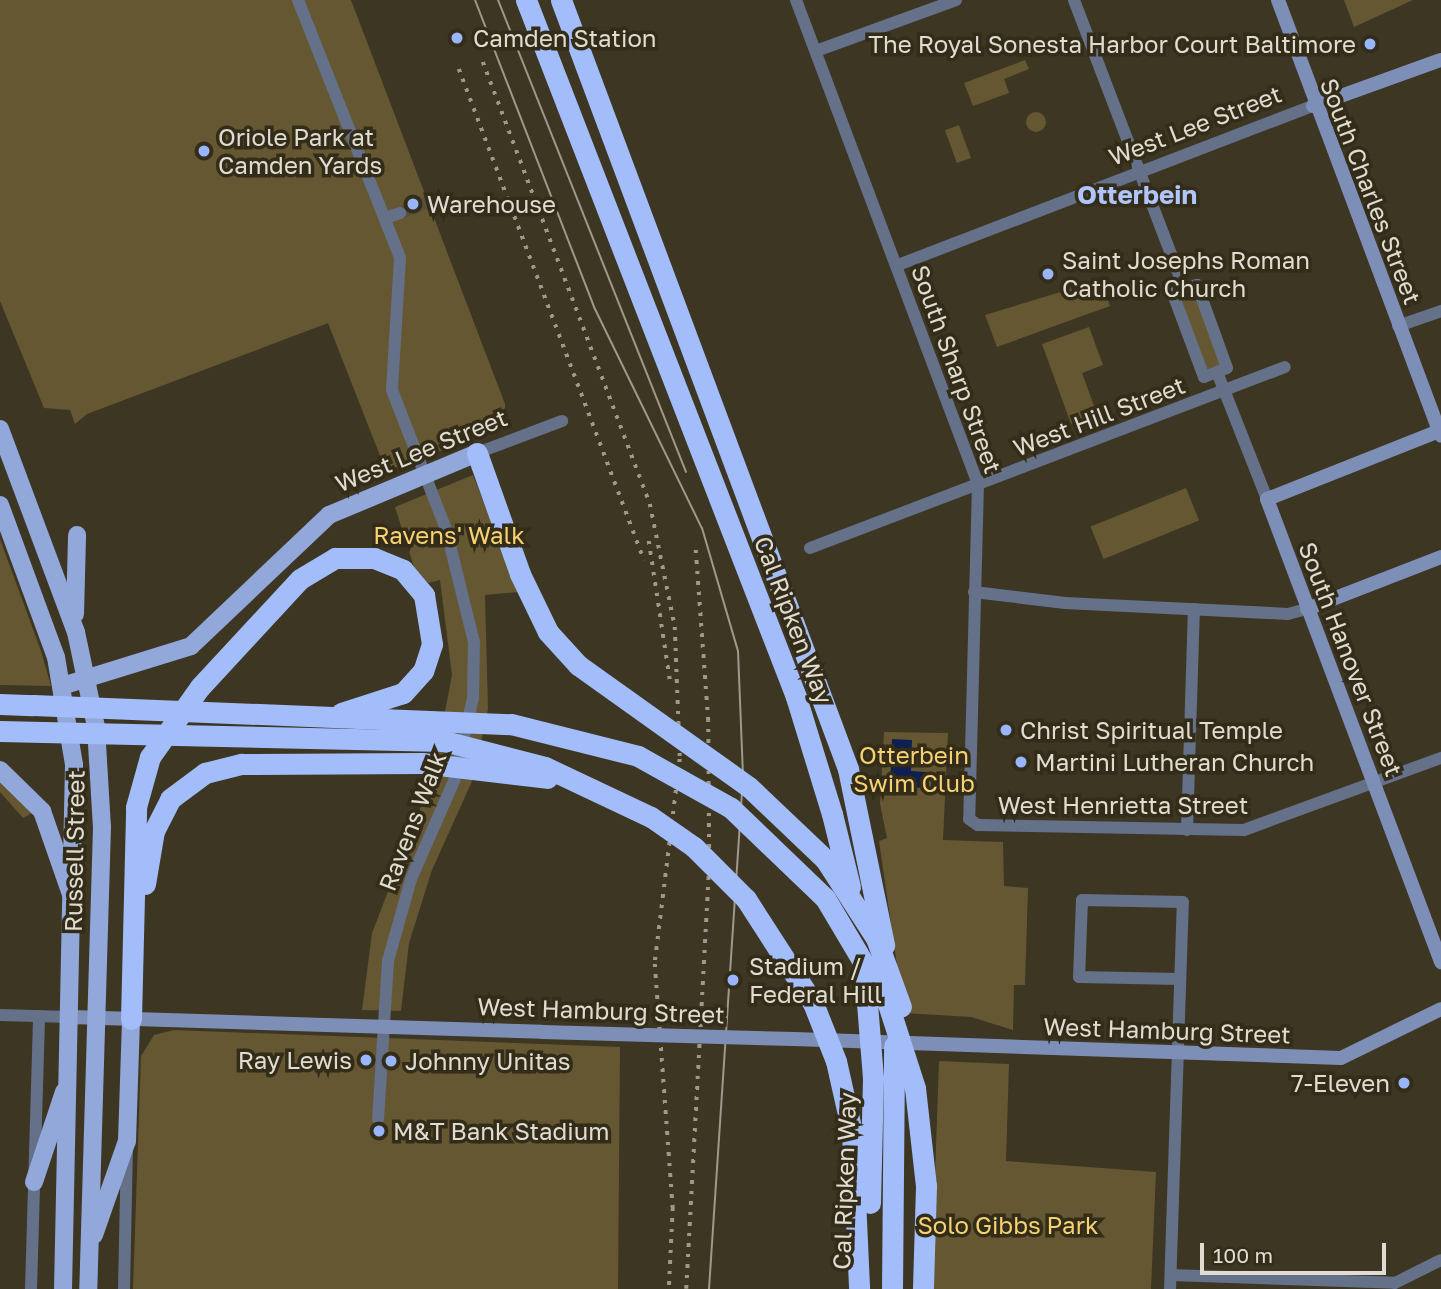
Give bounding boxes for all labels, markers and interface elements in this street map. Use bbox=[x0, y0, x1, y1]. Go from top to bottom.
place label: Camden Station bbox=[473, 24, 657, 52]
marker: Camden Station bbox=[447, 28, 467, 48]
place label: The Royal Sonesta Harbor Court Baltimore bbox=[868, 30, 1356, 58]
marker: The Royal Sonesta Harbor Court Baltimore bbox=[1362, 36, 1378, 52]
street label: South Charles Street bbox=[1315, 74, 1427, 308]
street label: West Lee Street bbox=[1105, 79, 1285, 171]
place label: Oriole Park at Camden Yards bbox=[218, 123, 382, 179]
marker: Oriole Park at Camden Yards bbox=[196, 143, 212, 159]
district label: Otterbein bbox=[1077, 179, 1197, 211]
place label: Warehouse bbox=[427, 190, 556, 218]
marker: Warehouse bbox=[405, 196, 421, 212]
place label: Saint Josephs Roman Catholic Church bbox=[1062, 246, 1310, 302]
street label: South Sharp Street bbox=[906, 261, 1008, 477]
marker: Saint Josephs Roman Catholic Church bbox=[1040, 266, 1056, 282]
street label: West Hill Street bbox=[1009, 370, 1189, 462]
street label: West Lee Street bbox=[331, 402, 511, 498]
park label: Ravens' Walk bbox=[373, 521, 525, 549]
street label: Cal Ripken Way bbox=[749, 532, 839, 708]
street label: South Hanover Street bbox=[1293, 538, 1409, 780]
place label: Christ Spiritual Temple bbox=[1020, 716, 1283, 744]
marker: Christ Spiritual Temple bbox=[998, 722, 1014, 738]
park label: Otterbein Swim Club bbox=[853, 741, 975, 797]
street label: Ravens Walk bbox=[372, 748, 452, 894]
place label: Martini Lutheran Church bbox=[1035, 748, 1314, 776]
marker: Martini Lutheran Church bbox=[1013, 754, 1029, 770]
street label: Russell Street bbox=[58, 770, 90, 932]
street label: West Henrietta Street bbox=[998, 791, 1248, 819]
place label: Stadium / Federal Hill bbox=[749, 952, 882, 1008]
marker: Stadium / Federal Hill bbox=[723, 970, 743, 990]
street label: West Hamburg Street bbox=[477, 991, 725, 1029]
street label: West Hamburg Street bbox=[1043, 1011, 1291, 1049]
place label: Ray Lewis bbox=[238, 1046, 352, 1074]
place label: Johnny Unitas bbox=[405, 1047, 571, 1075]
marker: Ray Lewis bbox=[358, 1052, 374, 1068]
marker: Johnny Unitas bbox=[383, 1053, 399, 1069]
place label: 7-Eleven bbox=[1291, 1069, 1390, 1097]
marker: 7-Eleven bbox=[1396, 1075, 1412, 1091]
street label: Cal Ripken Way bbox=[827, 1092, 861, 1270]
place label: M&T Bank Stadium bbox=[393, 1117, 610, 1145]
marker: M&T Bank Stadium bbox=[371, 1123, 387, 1139]
park label: Solo Gibbs Park bbox=[917, 1211, 1099, 1239]
scale bar bbox=[1203, 1230, 1388, 1274]
text: 100 m bbox=[1213, 1242, 1273, 1268]

